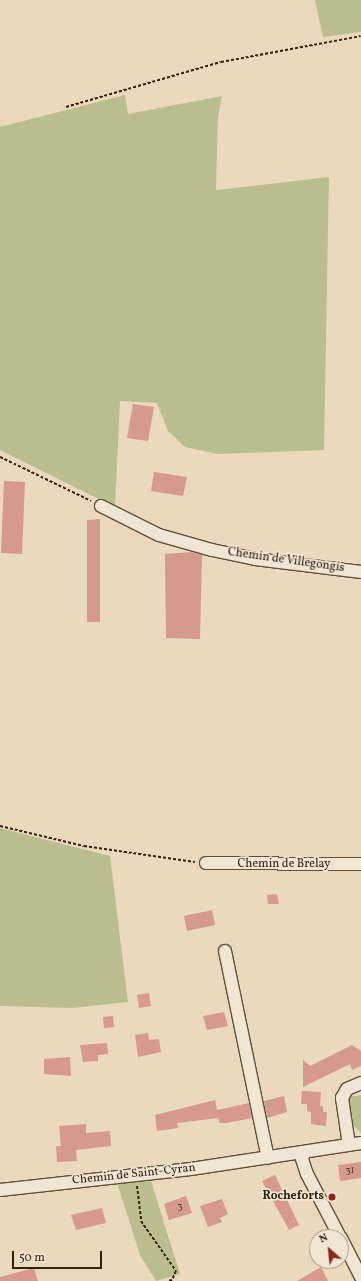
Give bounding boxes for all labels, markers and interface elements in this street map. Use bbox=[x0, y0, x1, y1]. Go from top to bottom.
street label: Chemin de Villegongis bbox=[227, 546, 345, 576]
street label: Chemin de Brelay bbox=[237, 858, 331, 872]
street label: Chemin de Saint-Cyran bbox=[72, 1161, 196, 1189]
house number: 31 bbox=[345, 1165, 355, 1177]
place label: Rocheforts bbox=[262, 1190, 324, 1204]
marker: Rocheforts bbox=[327, 1192, 337, 1202]
house number: 3 bbox=[177, 1201, 183, 1213]
north arrow bbox=[309, 1229, 349, 1269]
text: N bbox=[317, 1230, 331, 1247]
scale bar bbox=[14, 1243, 104, 1269]
text: 50 m bbox=[19, 1250, 45, 1266]

